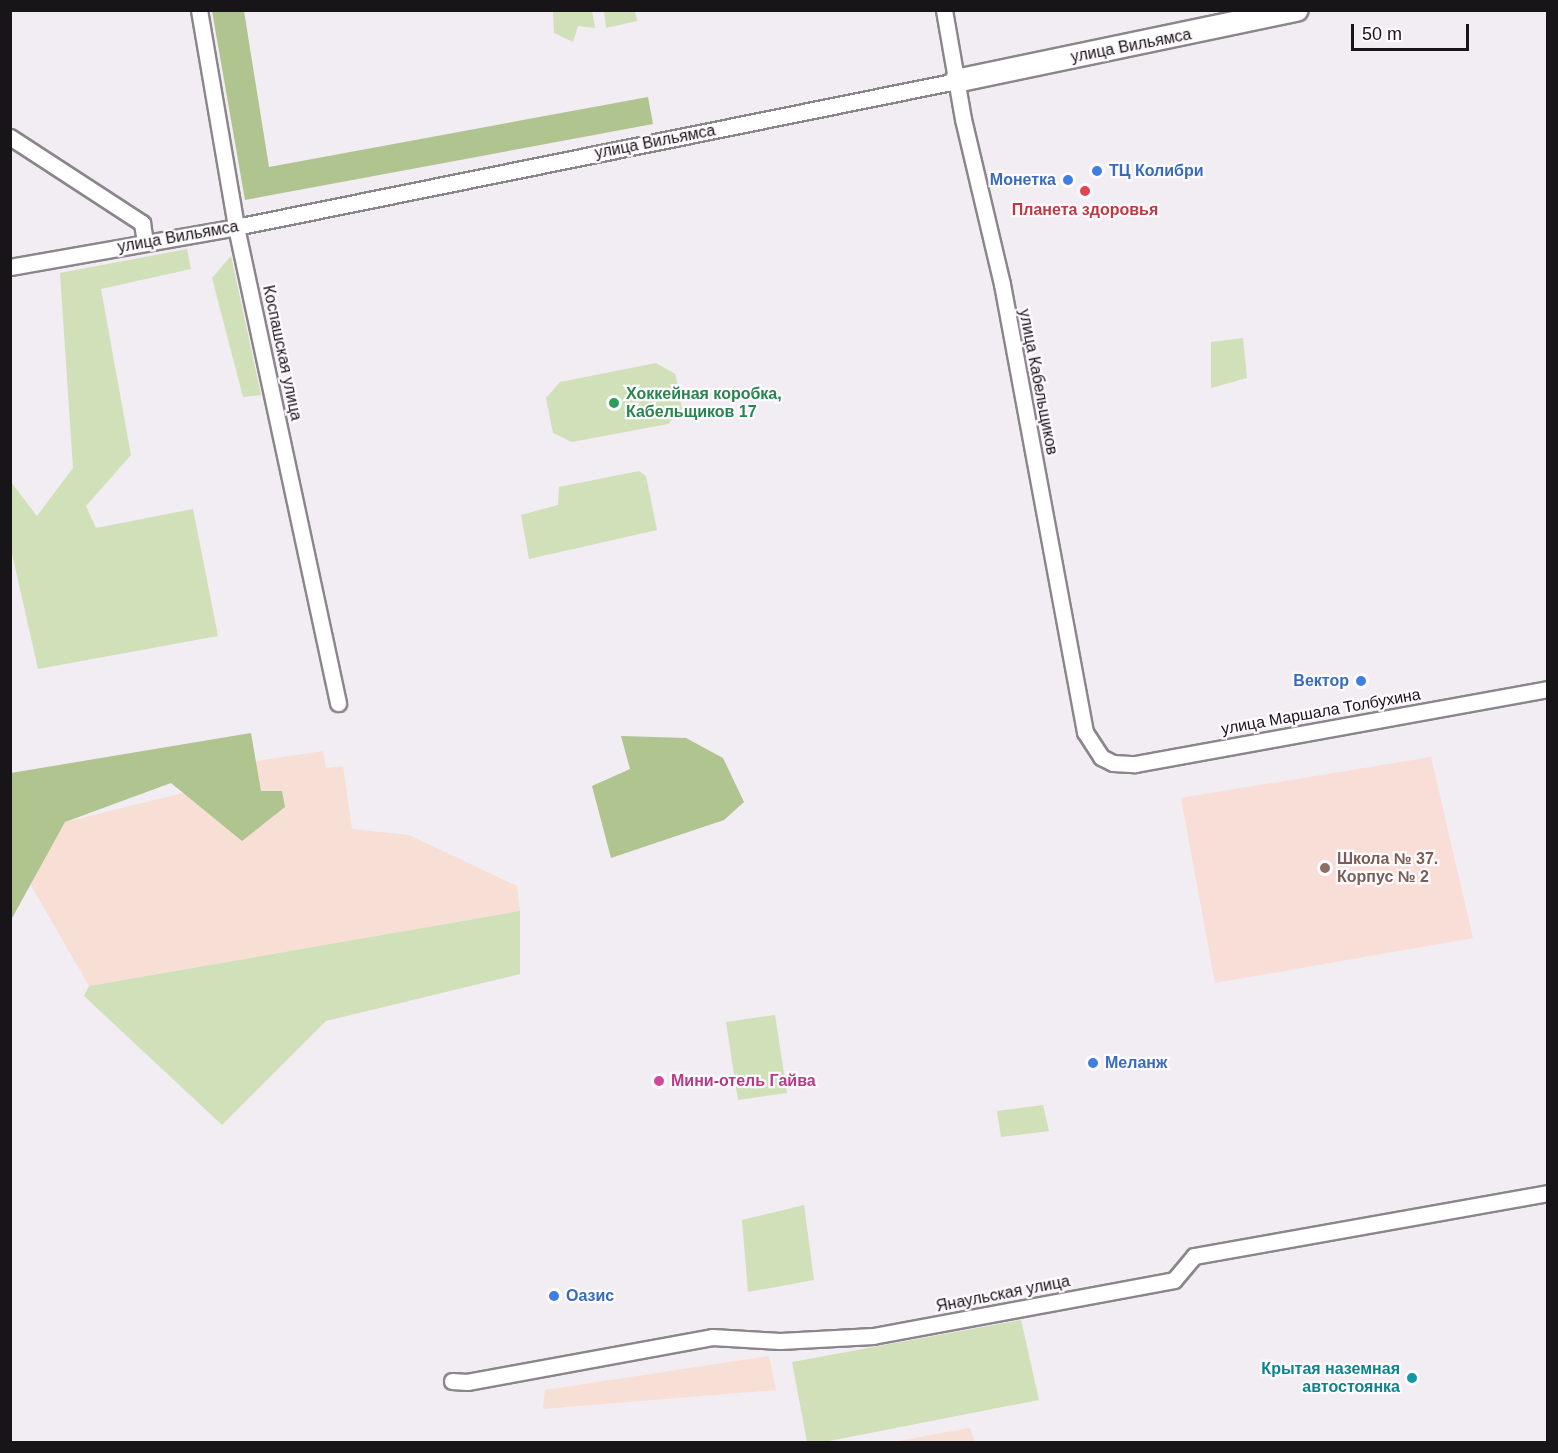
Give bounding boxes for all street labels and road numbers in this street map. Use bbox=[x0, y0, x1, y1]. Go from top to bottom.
street label: улица Вильямса bbox=[1069, 25, 1193, 67]
street label: улица Вильямса bbox=[593, 121, 717, 163]
street label: улица Вильямса bbox=[116, 217, 240, 257]
street label: Коспашская улица bbox=[258, 284, 306, 422]
street label: улица Кабельщиков bbox=[1014, 307, 1062, 457]
street label: улица Маршала Толбухина bbox=[1220, 685, 1422, 739]
street label: Янаульская улица bbox=[935, 1272, 1071, 1316]

